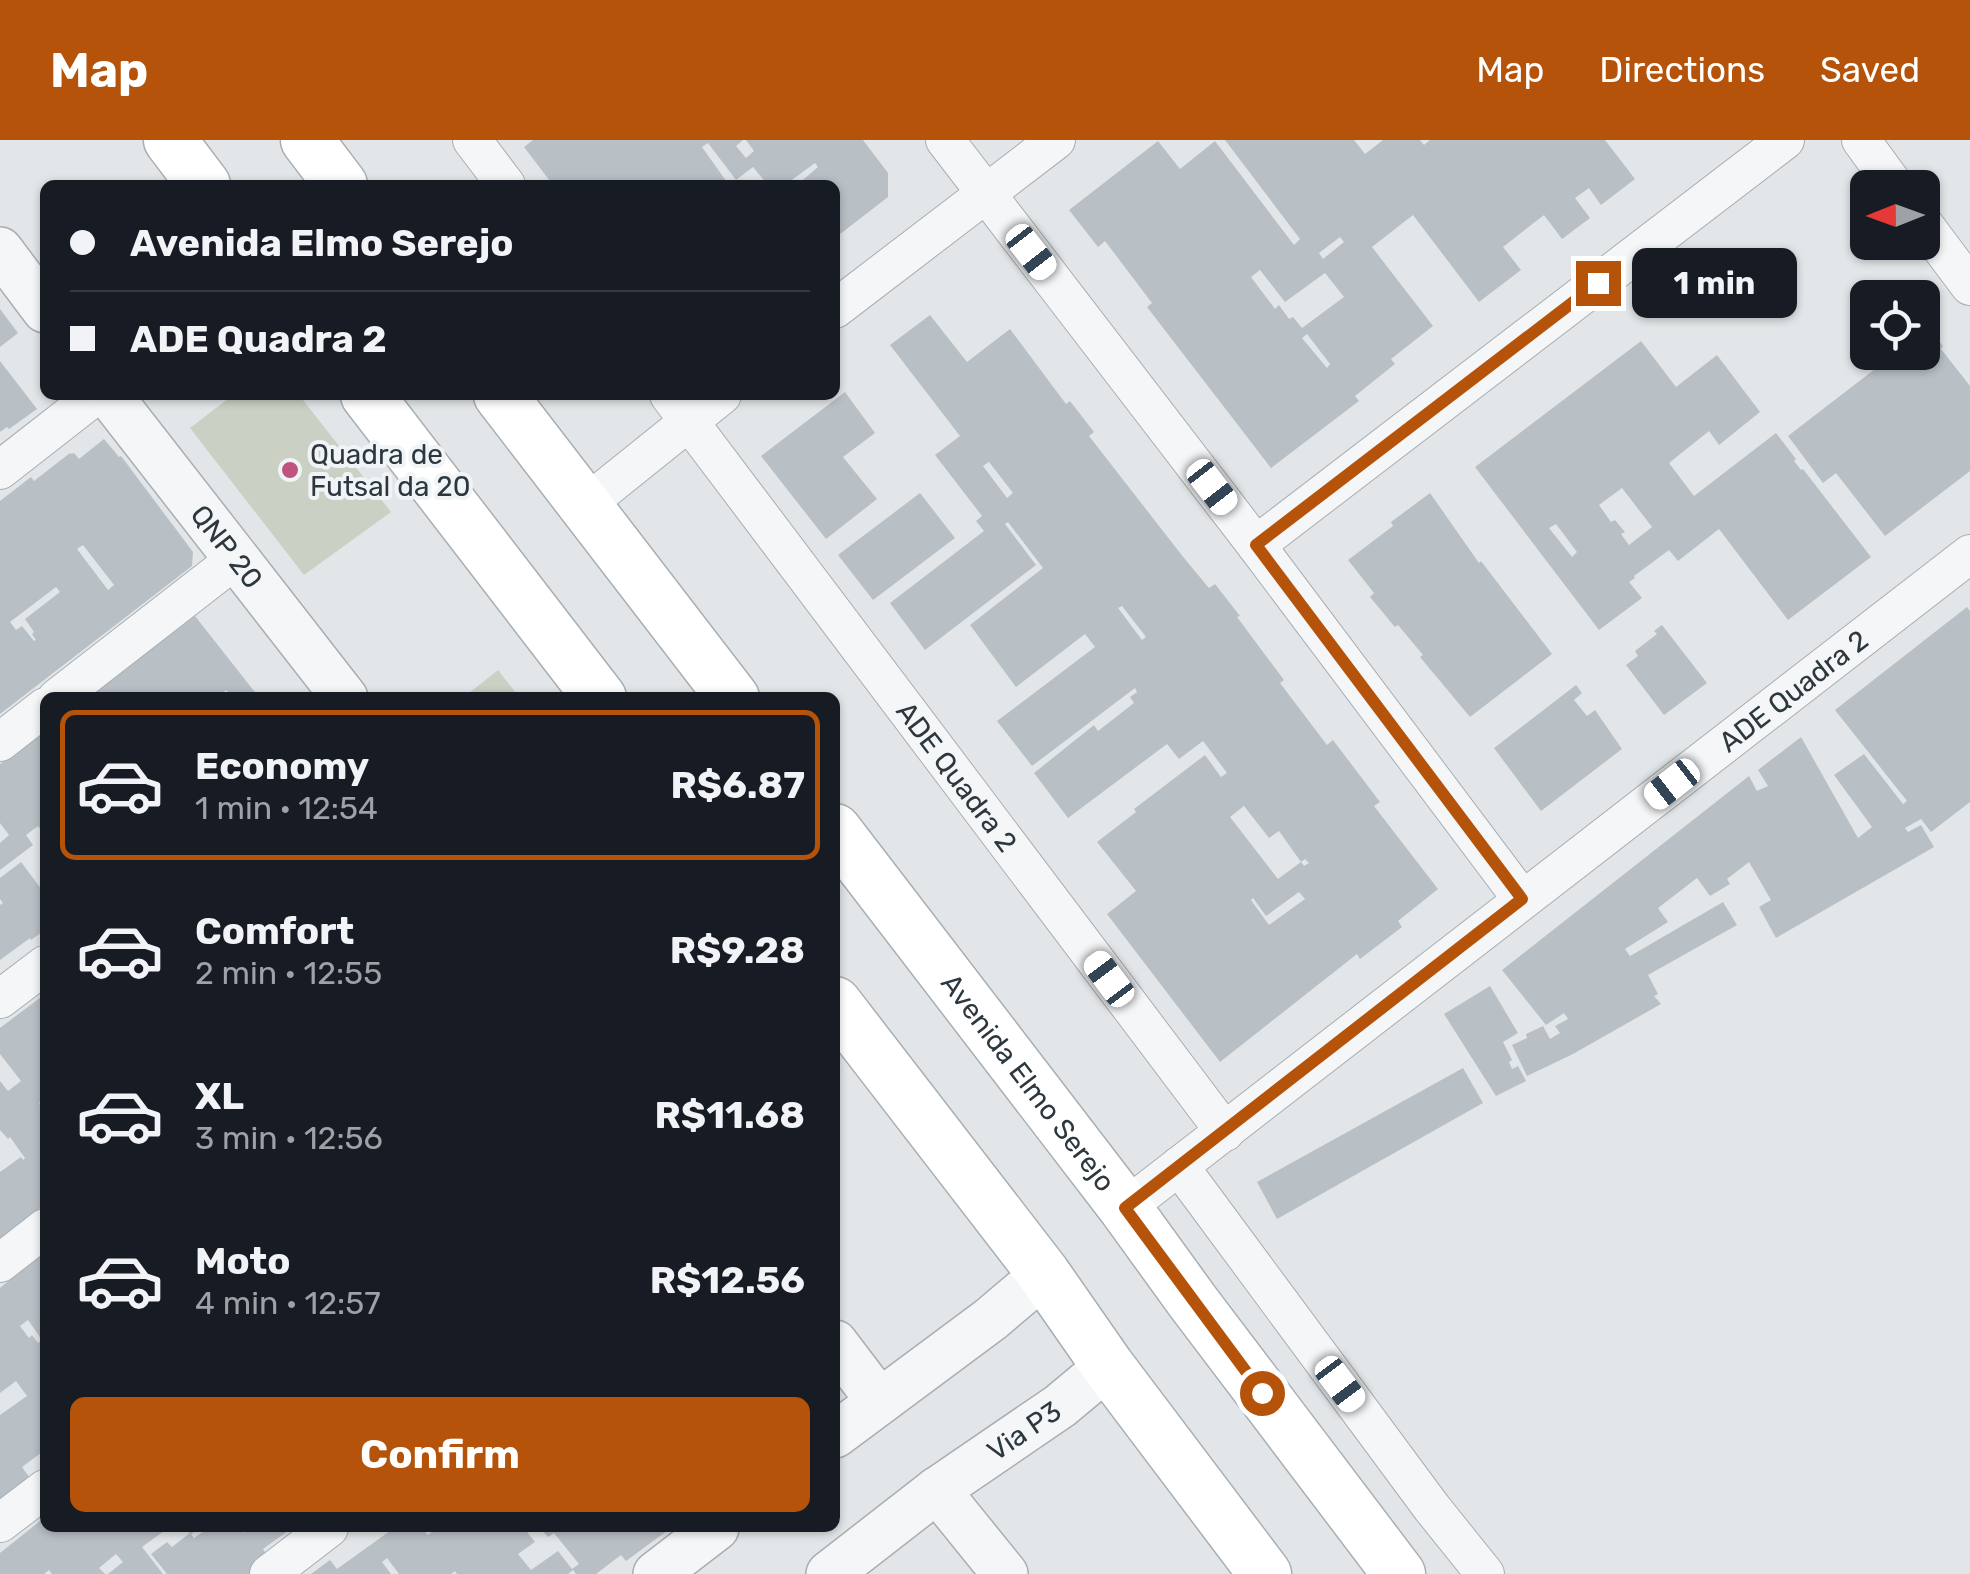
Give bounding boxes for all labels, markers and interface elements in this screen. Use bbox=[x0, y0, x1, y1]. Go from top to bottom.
text: Map bbox=[50, 42, 148, 99]
text: Map bbox=[1476, 49, 1544, 91]
text: Directions bbox=[1599, 49, 1765, 91]
text: Saved bbox=[1820, 49, 1920, 91]
north arrow bbox=[1850, 170, 1940, 260]
map controls bbox=[1850, 170, 1940, 370]
car bbox=[1001, 219, 1061, 285]
text: Avenida Elmo Serejo bbox=[130, 220, 513, 266]
callout: 1 min bbox=[1633, 248, 1798, 318]
route end bbox=[1576, 261, 1621, 306]
text: 1 min bbox=[1674, 264, 1755, 302]
button: locate bbox=[1850, 280, 1940, 370]
text: ADE Quadra 2 bbox=[130, 316, 387, 362]
place label: Quadra de Futsal da 20 bbox=[310, 438, 470, 503]
car bbox=[1182, 454, 1242, 520]
marker: Quadra de Futsal da 20 bbox=[279, 459, 301, 481]
street label: QNP 20 bbox=[184, 498, 269, 595]
street label: ADE Quadra 2 bbox=[1713, 623, 1874, 759]
street label: ADE Quadra 2 bbox=[889, 695, 1024, 858]
icon: car bbox=[75, 740, 165, 830]
text: Economy bbox=[195, 743, 369, 789]
car bbox=[1639, 754, 1705, 814]
text: R$6.87 bbox=[670, 762, 805, 808]
text: 1 min · 12:54 bbox=[195, 789, 378, 827]
icon: car bbox=[75, 905, 165, 995]
text: Comfort bbox=[195, 908, 354, 954]
text: R$9.28 bbox=[670, 927, 805, 973]
car bbox=[1079, 946, 1139, 1012]
text: 2 min · 12:55 bbox=[195, 954, 382, 992]
street label: Avenida Elmo Serejo bbox=[934, 967, 1122, 1198]
icon: car bbox=[75, 1070, 165, 1160]
text: XL bbox=[195, 1073, 244, 1119]
text: R$11.68 bbox=[655, 1092, 805, 1138]
text: 3 min · 12:56 bbox=[195, 1119, 383, 1157]
icon: car bbox=[75, 1235, 165, 1325]
text: Moto bbox=[195, 1238, 291, 1284]
text: R$12.56 bbox=[650, 1257, 805, 1303]
text: 4 min · 12:57 bbox=[195, 1284, 381, 1322]
car bbox=[1310, 1351, 1370, 1417]
route start bbox=[1240, 1371, 1285, 1416]
street label: Via P3 bbox=[981, 1394, 1067, 1468]
button: Confirm bbox=[70, 1397, 810, 1512]

